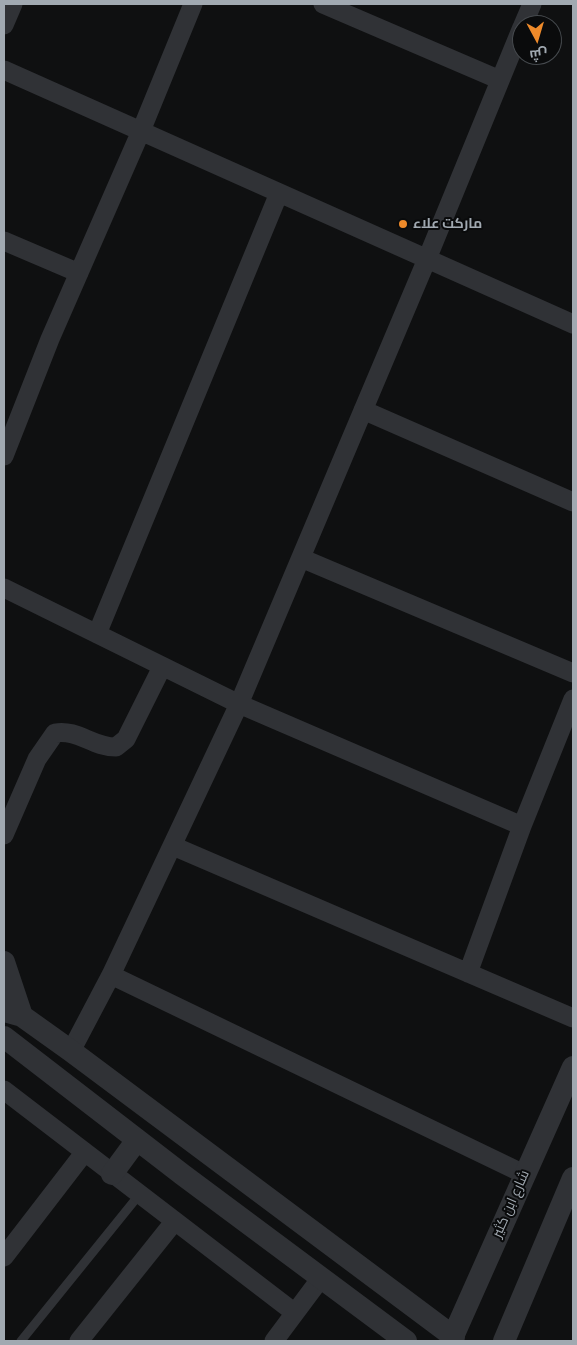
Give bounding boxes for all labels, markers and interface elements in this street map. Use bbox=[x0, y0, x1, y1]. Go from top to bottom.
north arrow bbox=[512, 15, 562, 65]
text: ش bbox=[529, 45, 548, 64]
place label: ماركت علاء bbox=[413, 216, 482, 232]
marker: ماركت علاء bbox=[397, 218, 409, 230]
street label: شارع ابن كثير bbox=[489, 1168, 533, 1240]

